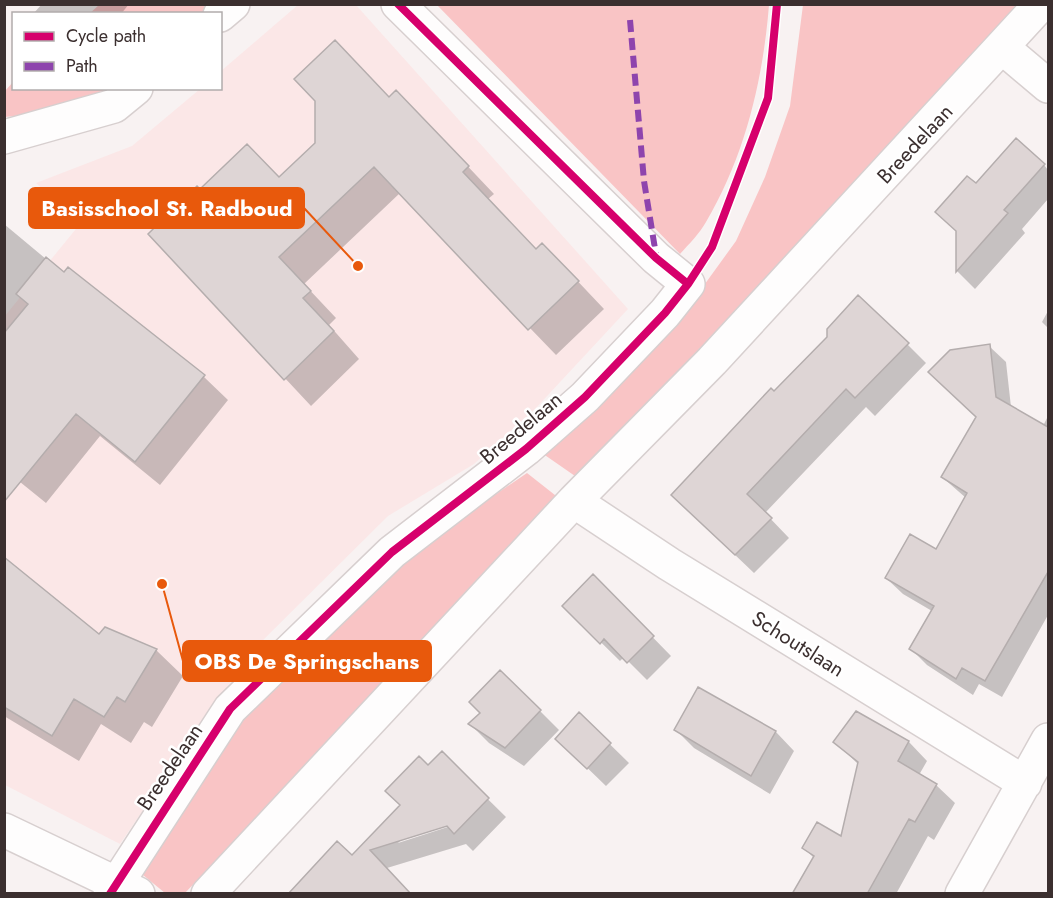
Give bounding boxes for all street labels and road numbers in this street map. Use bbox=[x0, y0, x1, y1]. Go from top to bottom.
street label: Breedelaan bbox=[870, 98, 960, 190]
street label: Breedelaan bbox=[473, 385, 569, 471]
street label: Schoutslaan bbox=[746, 604, 850, 684]
street label: Breedelaan bbox=[130, 718, 210, 816]

